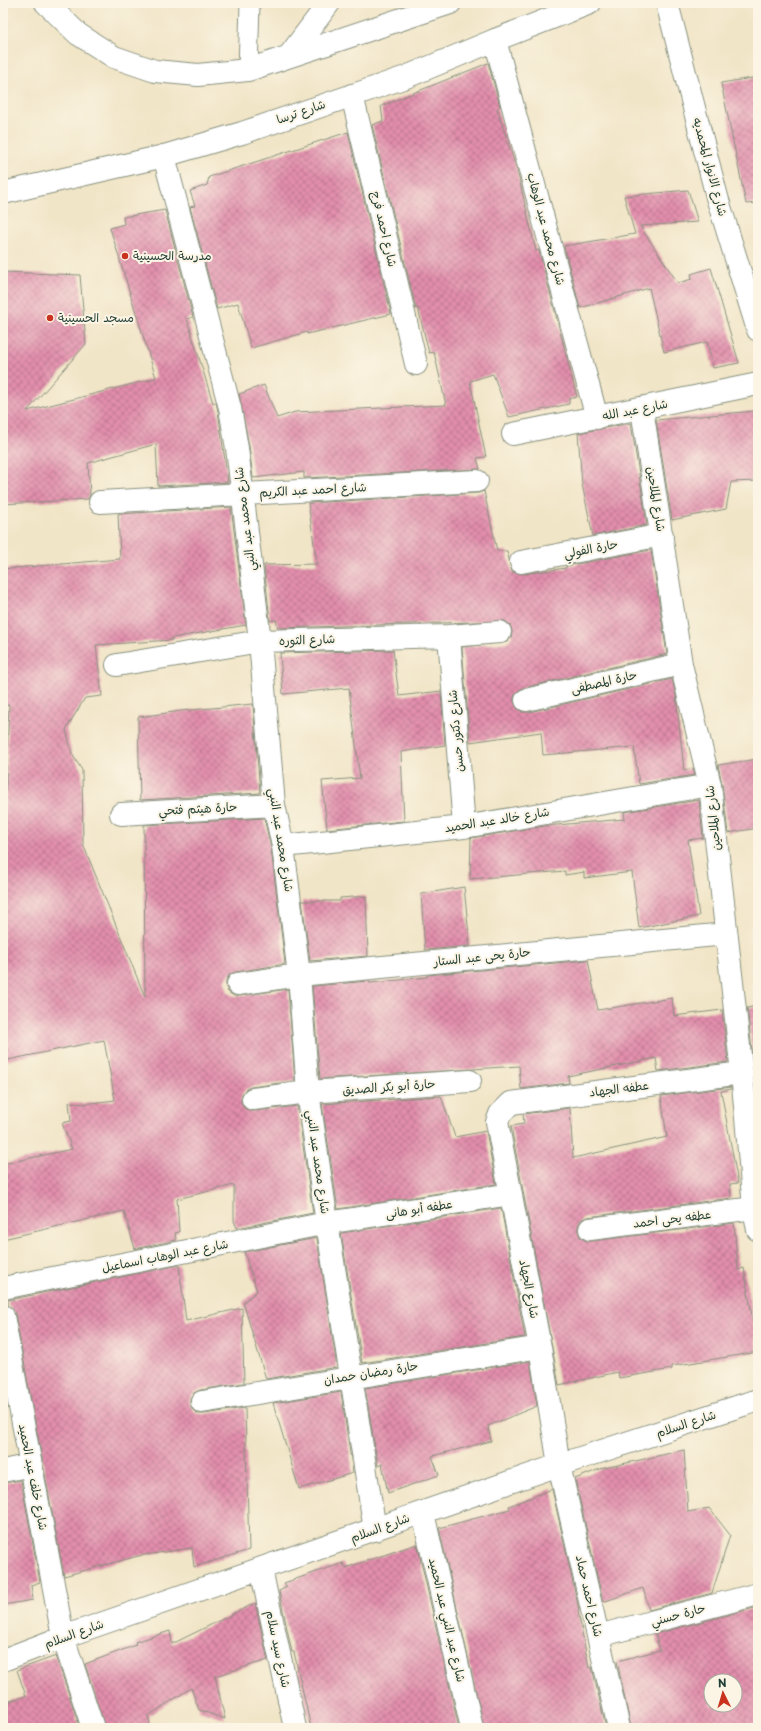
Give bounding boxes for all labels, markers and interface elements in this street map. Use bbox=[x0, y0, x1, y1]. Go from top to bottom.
street label: شارع ترسا bbox=[274, 94, 328, 129]
street label: شارع الانوار المحمديه bbox=[688, 115, 733, 218]
street label: شارع محمد عبد الوهاب bbox=[522, 170, 571, 287]
street label: شارع احمد فرج bbox=[367, 189, 402, 269]
place label: مدرسة الحسينية bbox=[133, 246, 212, 264]
marker: مدرسة الحسينية bbox=[120, 251, 130, 261]
place label: مسجد الحسينية bbox=[58, 308, 134, 326]
marker: مسجد الحسينية bbox=[45, 313, 55, 323]
street label: شارع عبد الله bbox=[601, 394, 669, 425]
street label: شارع الملاحين bbox=[642, 465, 671, 533]
street label: شارع محمد عبد النبي bbox=[229, 466, 262, 572]
street label: شارع احمد عبد الكريم bbox=[259, 477, 367, 502]
street label: حارة الفولي bbox=[562, 534, 620, 565]
street label: شارع الثوره bbox=[279, 629, 335, 650]
street label: حارة المصطفى bbox=[569, 665, 639, 697]
street label: شارع دكتور حسن bbox=[442, 689, 469, 773]
street label: شارع الملاحين bbox=[700, 784, 725, 852]
street label: شارع محمد عبد النبي bbox=[262, 787, 299, 893]
street label: حارة هيثم فتحي bbox=[158, 797, 238, 822]
street label: شارع خالد عبد الحميد bbox=[443, 802, 551, 837]
street label: حارة يحى عبد الستار bbox=[432, 942, 531, 970]
street label: حارة أبو بكر الصديق bbox=[342, 1074, 436, 1098]
street label: عطفه الجهاد bbox=[588, 1075, 650, 1101]
street label: شارع محمد عبد النبي bbox=[300, 1109, 335, 1215]
street label: عطفه أبو هانى bbox=[384, 1194, 454, 1222]
street label: عطفه يحى احمد bbox=[632, 1204, 712, 1232]
street label: شارع عبد الوهاب اسماعيل bbox=[100, 1234, 230, 1277]
street label: شارع الجهاد bbox=[514, 1258, 545, 1320]
street label: حارة رمضان حمدان bbox=[322, 1356, 419, 1388]
street label: شارع السلام bbox=[653, 1405, 718, 1442]
street label: شارع خلف عبد الحميد bbox=[14, 1422, 53, 1532]
street label: شارع السلام bbox=[347, 1508, 412, 1547]
street label: شارع احمد حماد bbox=[571, 1553, 608, 1639]
street label: شارع عبد النبي عبد الحميد bbox=[422, 1556, 471, 1684]
street label: حارة حسني bbox=[648, 1598, 708, 1633]
street label: شارع سيد سلام bbox=[261, 1608, 296, 1689]
street label: شارع السلام bbox=[41, 1614, 106, 1653]
north arrow bbox=[703, 1673, 743, 1713]
text: N bbox=[717, 1674, 727, 1691]

